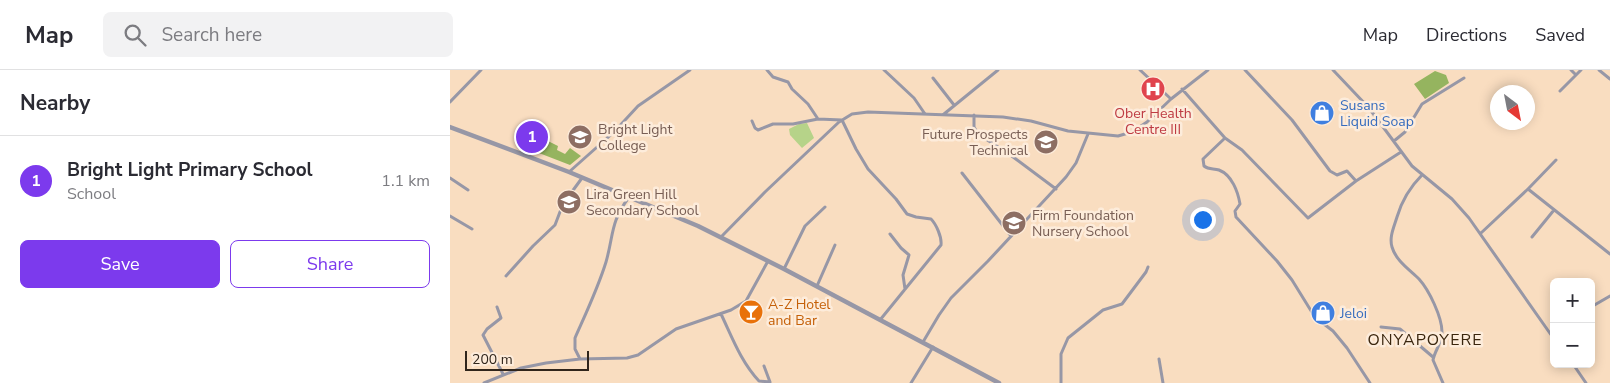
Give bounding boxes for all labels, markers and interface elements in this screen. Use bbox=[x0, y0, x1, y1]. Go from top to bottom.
search box bbox=[103, 12, 453, 57]
text: Map bbox=[25, 19, 73, 51]
icon: search bbox=[121, 21, 149, 49]
text: Search here bbox=[161, 22, 262, 48]
text: Map bbox=[1363, 23, 1398, 47]
text: Directions bbox=[1426, 23, 1507, 47]
text: Saved bbox=[1535, 23, 1585, 47]
hospital icon: Ober Health Centre III bbox=[1140, 76, 1166, 102]
north arrow bbox=[1490, 85, 1535, 130]
text: Nearby bbox=[20, 89, 90, 117]
place label: Susans Liquid Soap bbox=[1340, 96, 1414, 131]
shop icon: Susans Liquid Soap bbox=[1309, 100, 1335, 126]
place label: Ober Health Centre III bbox=[1114, 104, 1192, 139]
pin: 1 bbox=[516, 118, 548, 156]
place label: Bright Light College bbox=[598, 120, 672, 155]
school or university icon: Bright Light College bbox=[567, 124, 593, 150]
place label: Future Prospects Technical bbox=[922, 125, 1029, 160]
school or university icon: Future Prospects Technical bbox=[1033, 129, 1059, 155]
text: Bright Light Primary School bbox=[67, 157, 313, 183]
text: 1 bbox=[31, 170, 41, 192]
text: 1.1 km bbox=[381, 170, 430, 192]
text: School bbox=[67, 183, 116, 205]
place label: Lira Green Hill Secondary School bbox=[586, 185, 700, 220]
school or university icon: Lira Green Hill Secondary School bbox=[556, 189, 582, 215]
place label: Firm Foundation Nursery School bbox=[1032, 206, 1134, 241]
your location bbox=[1190, 207, 1216, 233]
school or university icon: Firm Foundation Nursery School bbox=[1001, 210, 1027, 236]
button: Save bbox=[20, 240, 220, 288]
button: Share bbox=[230, 240, 430, 288]
map controls bbox=[1550, 278, 1595, 368]
button: + bbox=[1550, 278, 1595, 323]
place label: A-Z Hotel and Bar bbox=[768, 295, 831, 330]
bar icon: A-Z Hotel and Bar bbox=[738, 299, 764, 325]
shop icon: Jeloi bbox=[1310, 300, 1336, 326]
place label: Jeloi bbox=[1339, 304, 1367, 323]
button: − bbox=[1550, 323, 1595, 368]
district label: ONYAPOYERE bbox=[1367, 329, 1483, 351]
scale bar bbox=[465, 348, 589, 371]
text: 200 m bbox=[472, 350, 513, 369]

